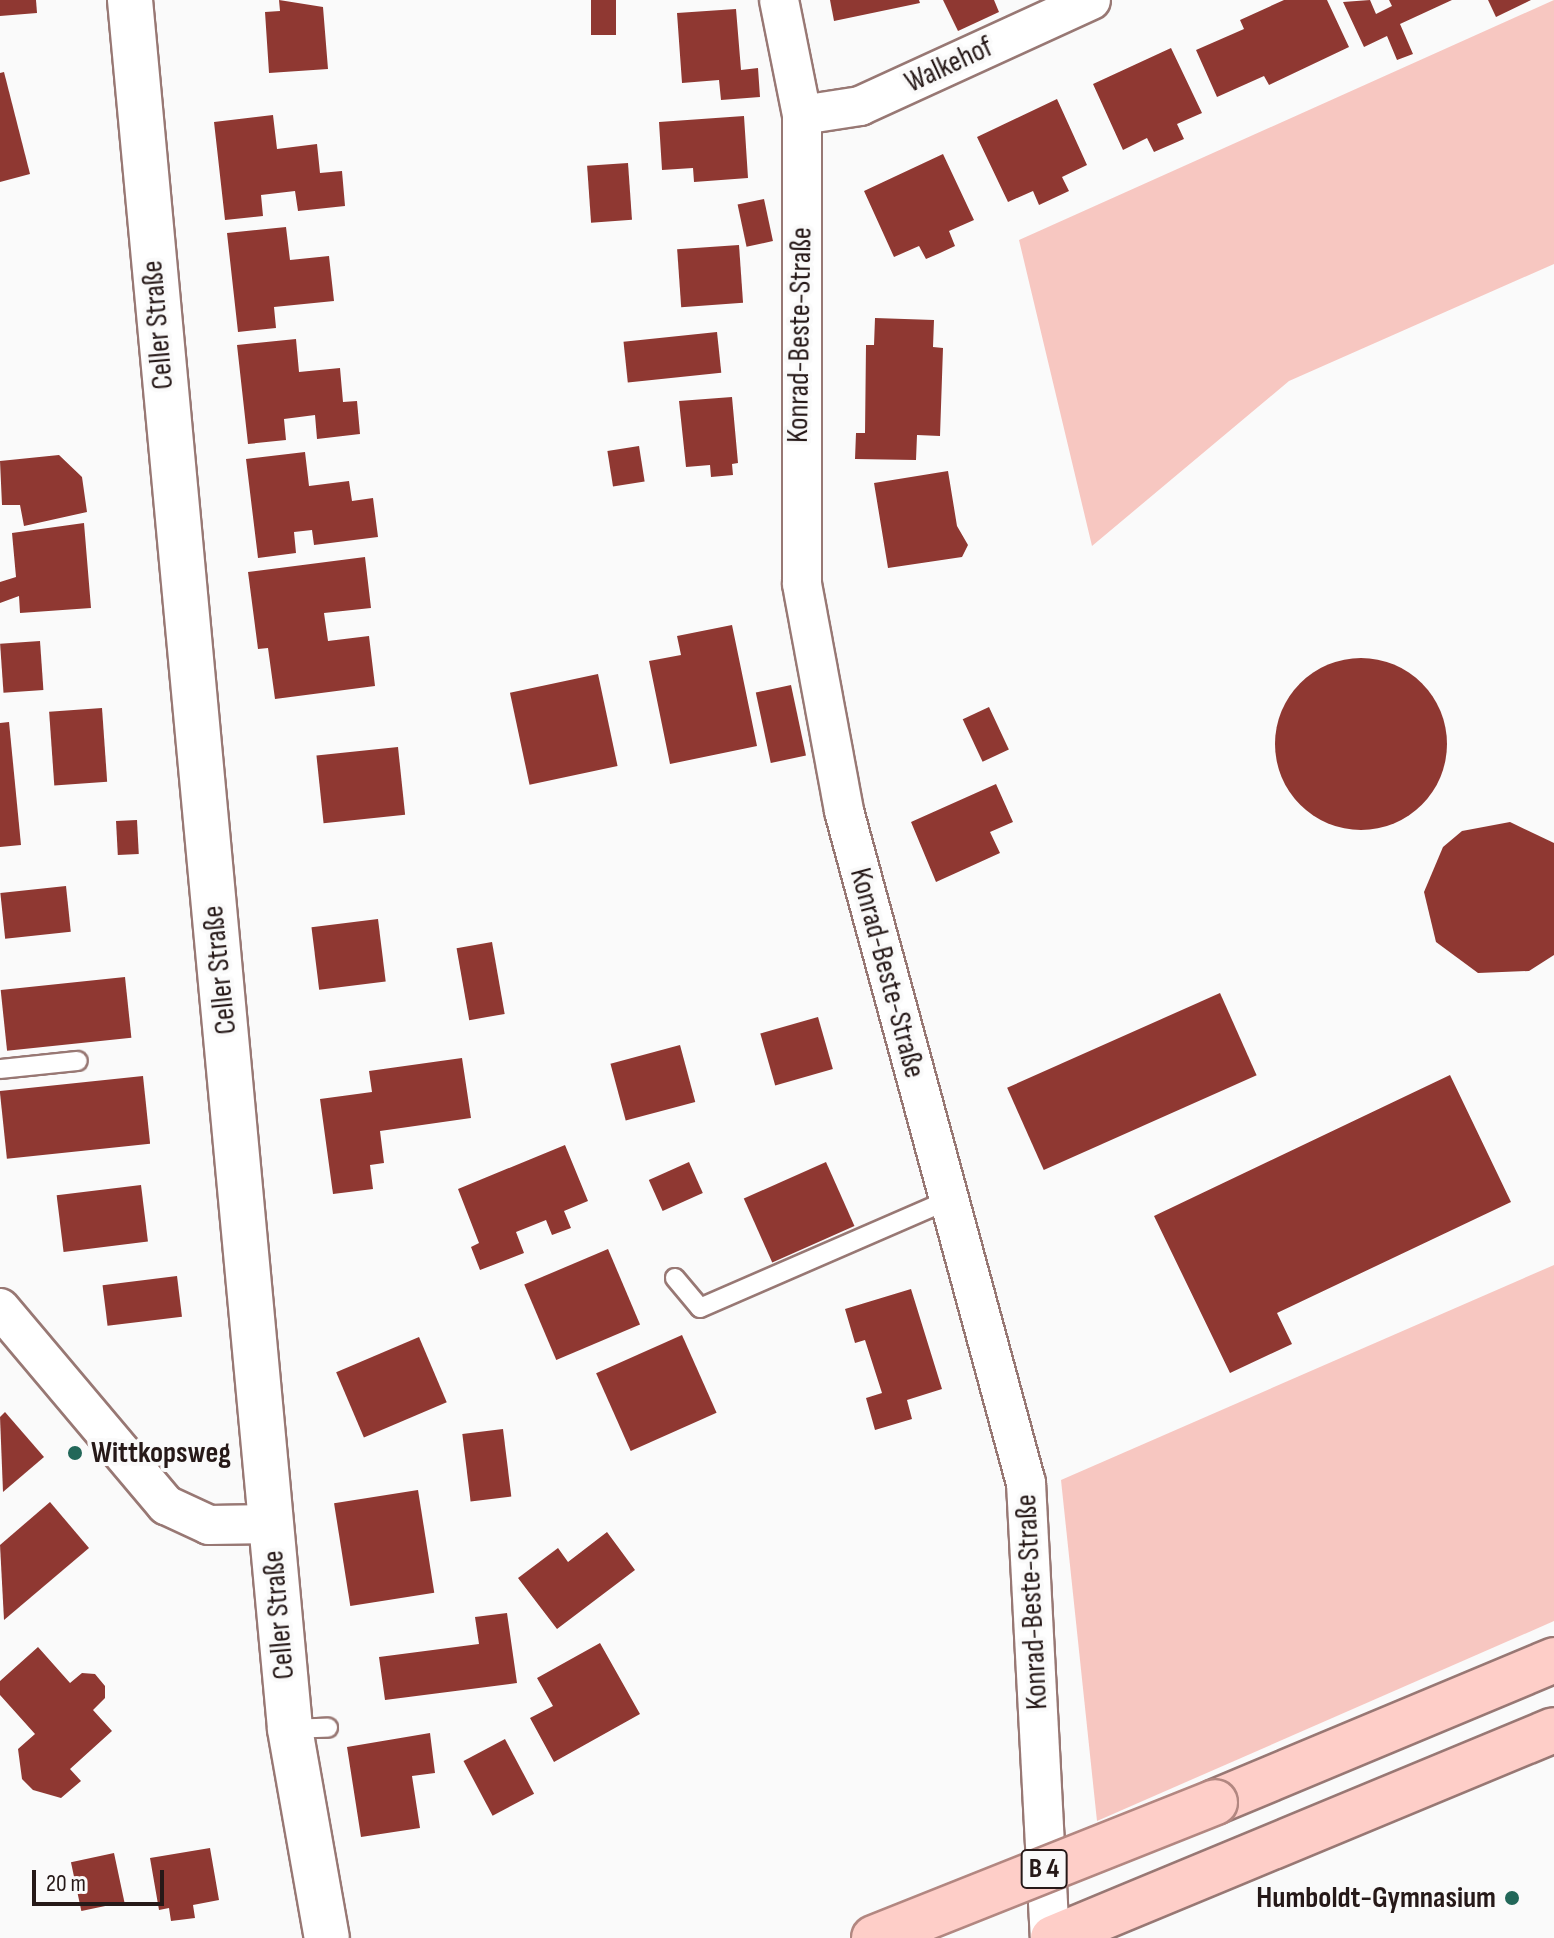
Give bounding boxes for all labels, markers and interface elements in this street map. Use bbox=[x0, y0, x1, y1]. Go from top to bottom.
street label: Walkehof bbox=[899, 29, 999, 101]
street label: Konrad-Beste-Straße bbox=[780, 227, 820, 443]
street label: Celler Straße bbox=[134, 259, 182, 391]
street label: Konrad-Beste-Straße bbox=[842, 864, 932, 1082]
street label: Celler Straße bbox=[195, 904, 245, 1036]
place label: Wittkopsweg bbox=[91, 1435, 231, 1471]
marker: Wittkopsweg bbox=[66, 1444, 84, 1462]
street label: Konrad-Beste-Straße bbox=[1008, 1493, 1056, 1711]
street label: Celler Straße bbox=[255, 1549, 303, 1681]
road number: B 4 bbox=[1020, 1845, 1068, 1893]
scale bar bbox=[36, 1854, 168, 1904]
text: 20 m bbox=[46, 1869, 86, 1898]
place label: Humboldt-Gymnasium bbox=[1256, 1880, 1496, 1916]
marker: Humboldt-Gymnasium bbox=[1503, 1889, 1521, 1907]

